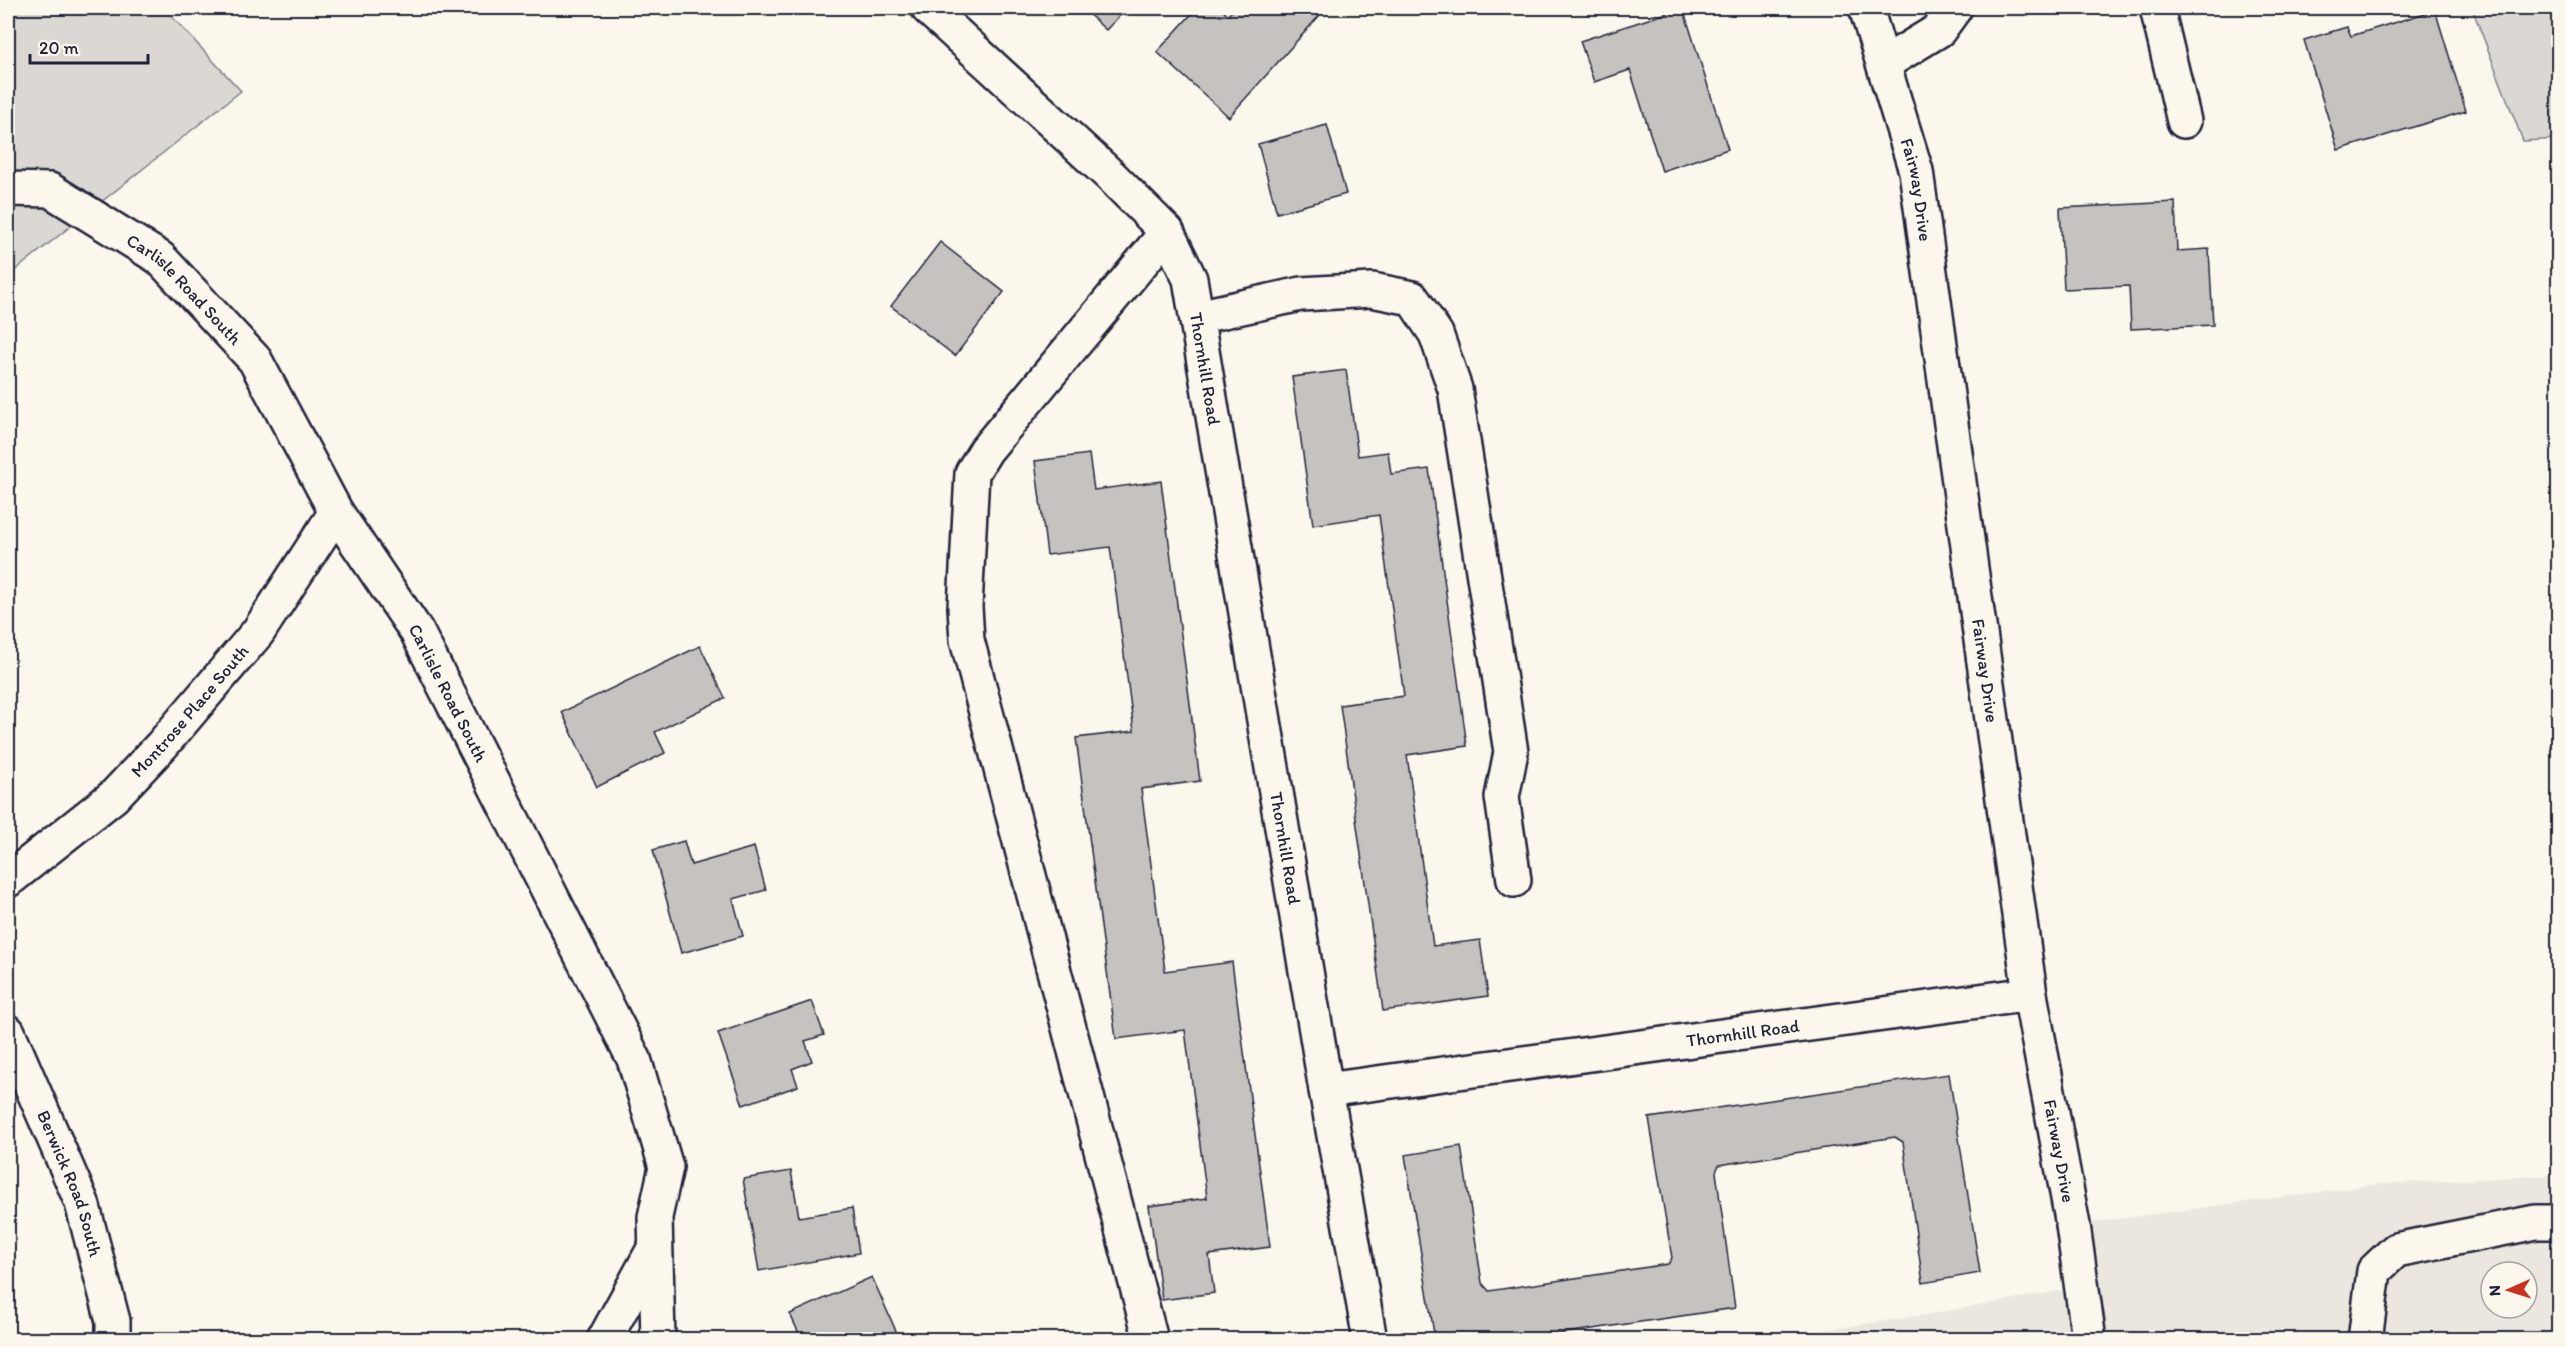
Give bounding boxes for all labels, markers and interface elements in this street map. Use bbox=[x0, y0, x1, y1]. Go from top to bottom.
scale bar bbox=[30, 27, 148, 65]
text: 20 m bbox=[39, 37, 79, 59]
street label: Fairway Drive bbox=[1896, 135, 1937, 243]
street label: Carlisle Road South bbox=[122, 229, 246, 350]
street label: Thornhill Road bbox=[1185, 311, 1225, 427]
street label: Fairway Drive bbox=[1967, 617, 2003, 724]
street label: Carlisle Road South bbox=[404, 619, 492, 766]
street label: Montrose Place South bbox=[126, 640, 253, 782]
street label: Thornhill Road bbox=[1265, 790, 1306, 906]
street label: Thornhill Road bbox=[1685, 1015, 1801, 1052]
street label: Fairway Drive bbox=[2039, 1098, 2080, 1204]
street label: Berwick Road South bbox=[32, 1107, 107, 1259]
north arrow bbox=[2479, 1260, 2539, 1320]
text: N bbox=[2485, 1285, 2504, 1297]

